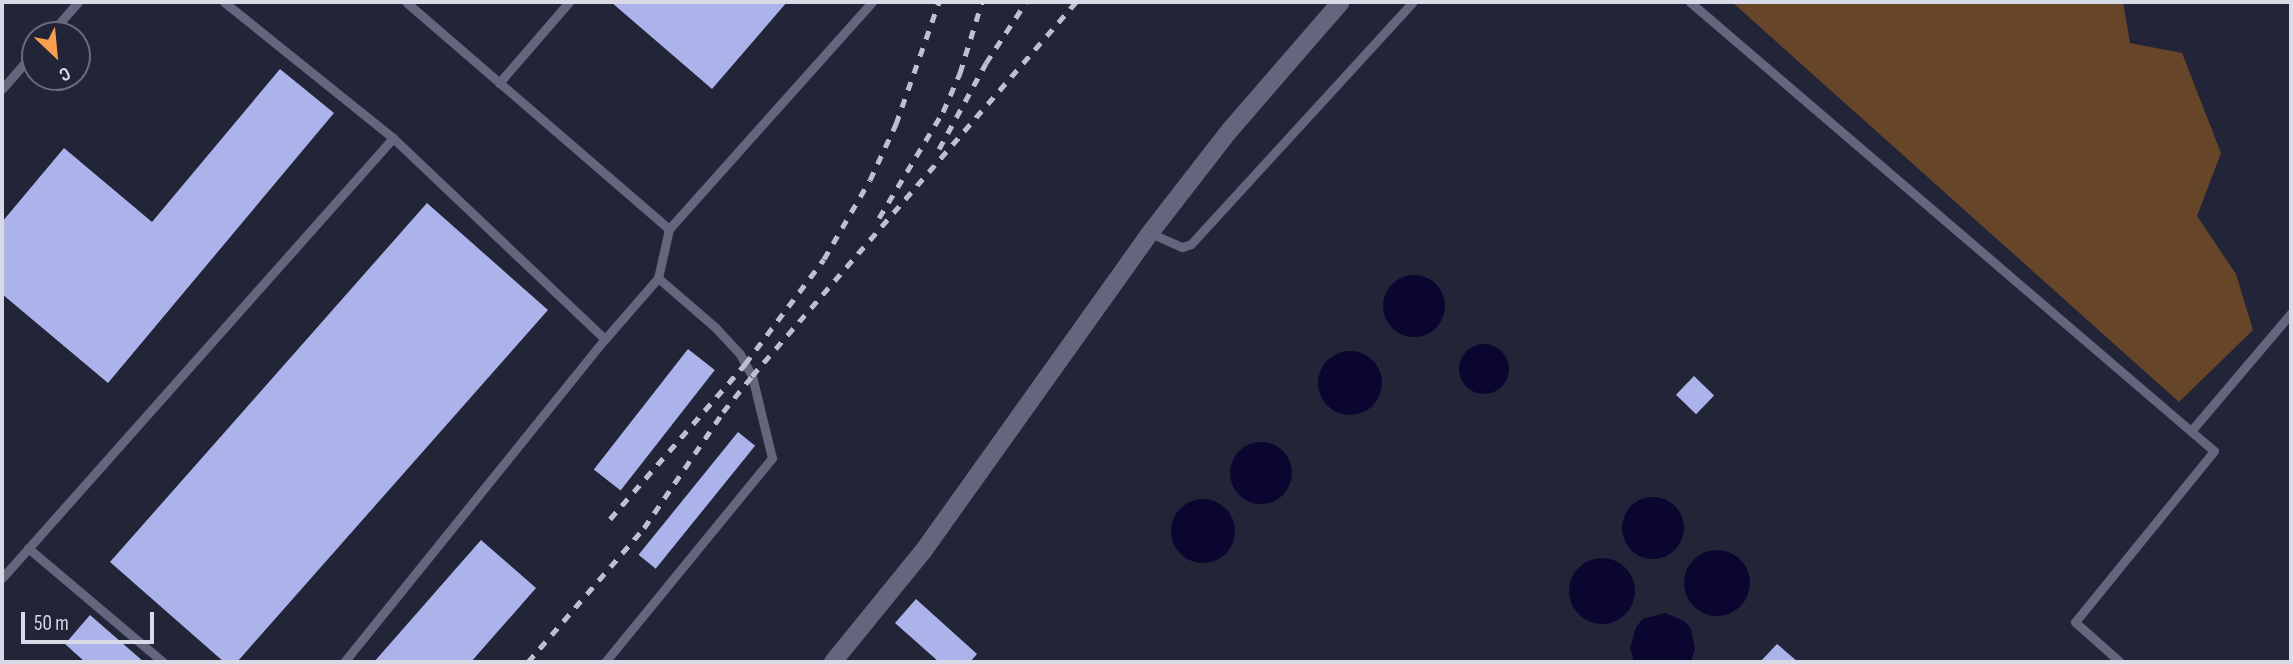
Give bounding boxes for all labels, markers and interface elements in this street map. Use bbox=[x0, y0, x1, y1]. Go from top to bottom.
north arrow bbox=[21, 21, 91, 91]
text: С bbox=[55, 61, 74, 86]
scale bar bbox=[24, 598, 158, 642]
text: 50 m bbox=[34, 611, 69, 636]

